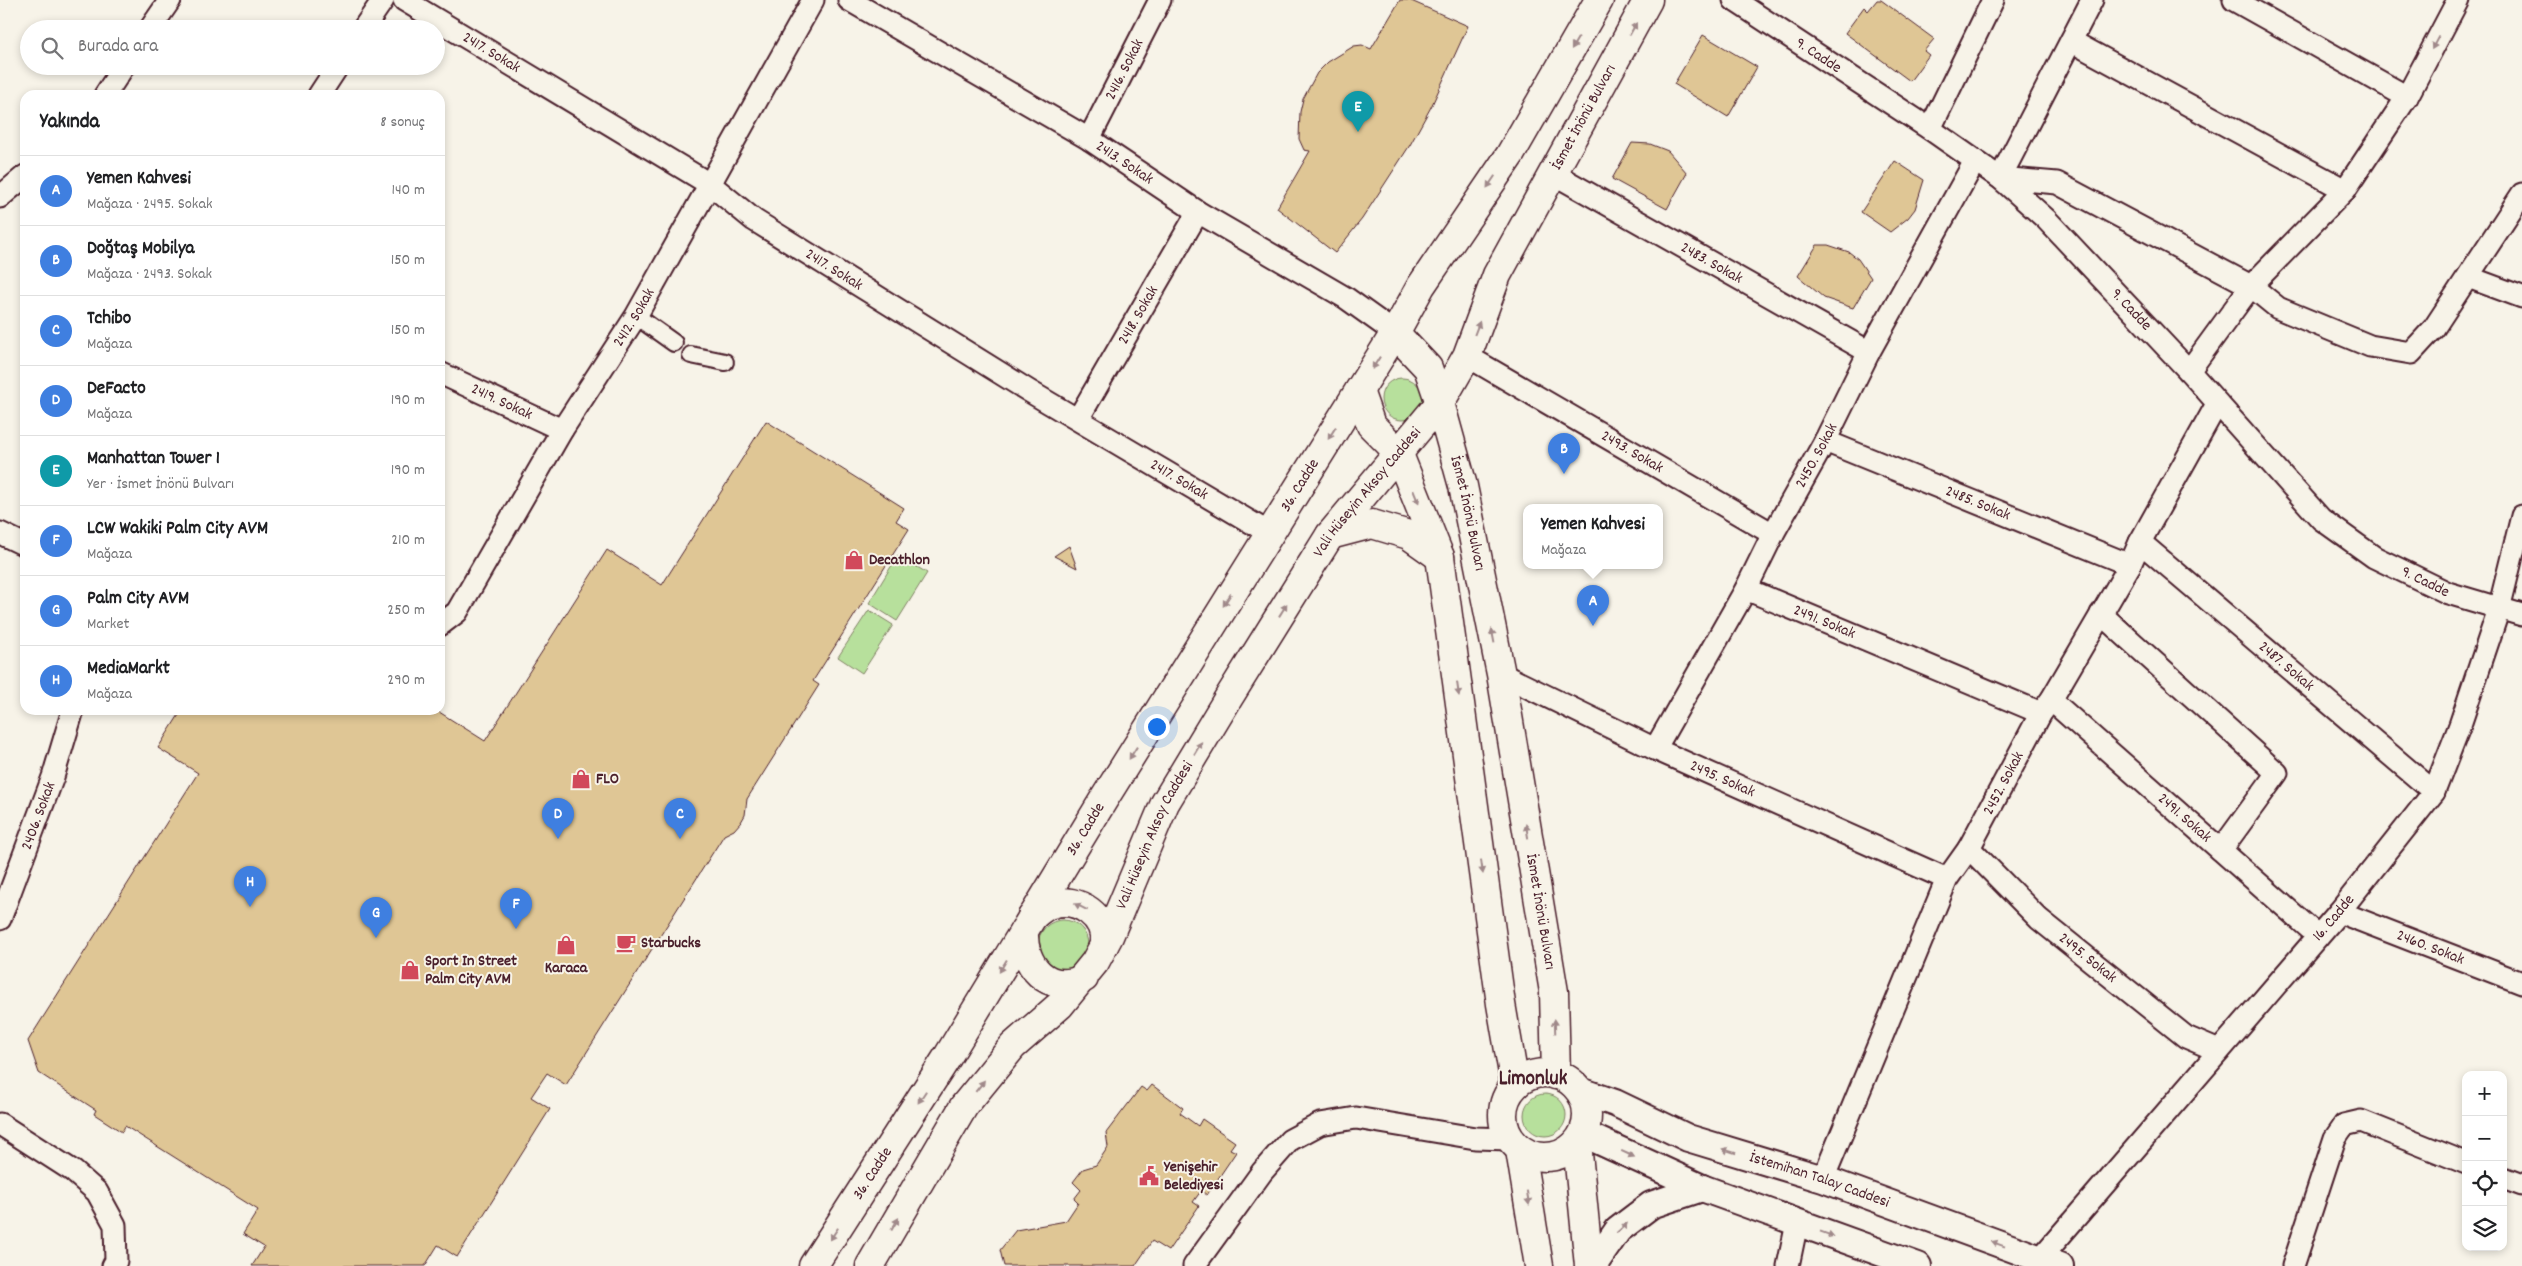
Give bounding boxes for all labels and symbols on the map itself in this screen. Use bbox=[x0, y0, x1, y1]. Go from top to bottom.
one-way arrow bbox=[1628, 22, 1637, 36]
street label: 2417. Sokak bbox=[458, 26, 525, 79]
street label: 9. Cadde bbox=[1791, 32, 1846, 79]
street label: 2416. Sokak bbox=[1099, 35, 1150, 104]
one-way arrow bbox=[1571, 35, 1579, 50]
one-way arrow bbox=[2431, 36, 2439, 50]
street label: İsmet İnönü Bulvarı bbox=[1545, 60, 1622, 174]
pin: E bbox=[1342, 91, 1374, 132]
street label: 2413. Sokak bbox=[1091, 135, 1158, 190]
one-way arrow bbox=[1487, 175, 1496, 189]
street label: 2483. Sokak bbox=[1676, 236, 1747, 290]
street label: 2417. Sokak bbox=[800, 243, 867, 296]
street label: 2418. Sokak bbox=[1112, 281, 1164, 349]
street label: 9. Cadde bbox=[2105, 283, 2157, 336]
street label: 2412. Sokak bbox=[607, 284, 661, 352]
one-way arrow bbox=[1473, 320, 1481, 335]
one-way arrow bbox=[1372, 357, 1381, 370]
street label: 2419. Sokak bbox=[467, 377, 536, 426]
street label: 2450. Sokak bbox=[1789, 419, 1844, 492]
street label: Vali Hüseyin Aksoy Caddesi bbox=[1307, 422, 1427, 562]
street label: 2493. Sokak bbox=[1596, 425, 1668, 479]
one-way arrow bbox=[1328, 426, 1337, 439]
pin: B bbox=[1548, 433, 1580, 474]
street label: 2417. Sokak bbox=[1145, 453, 1213, 506]
street label: İsmet İnönü Bulvarı bbox=[1444, 453, 1491, 573]
street label: 36. Cadde bbox=[1275, 454, 1325, 516]
street label: 2485. Sokak bbox=[1942, 480, 2014, 527]
one-way arrow bbox=[1412, 490, 1420, 505]
shop icon: Decathlon bbox=[843, 549, 865, 571]
place label: Decathlon bbox=[869, 549, 930, 572]
street label: 9. Cadde bbox=[2397, 560, 2453, 603]
pin: A bbox=[1577, 585, 1609, 626]
one-way arrow bbox=[1223, 593, 1232, 606]
street label: 2491. Sokak bbox=[1790, 599, 1859, 645]
one-way arrow bbox=[1279, 603, 1288, 616]
one-way arrow bbox=[1489, 628, 1497, 644]
street label: 2487. Sokak bbox=[2253, 636, 2319, 697]
one-way arrow bbox=[1454, 681, 1462, 697]
your location bbox=[1144, 714, 1170, 740]
one-way arrow bbox=[1193, 742, 1202, 755]
one-way arrow bbox=[1128, 746, 1137, 760]
street label: 2452. Sokak bbox=[1977, 747, 2030, 819]
street label: 2495. Sokak bbox=[1686, 754, 1759, 804]
street label: Vali Hüseyin Aksoy Caddesi bbox=[1110, 757, 1199, 913]
shop icon: FLO bbox=[570, 768, 592, 790]
place label: FLO bbox=[596, 768, 619, 791]
street label: 2406. Sokak bbox=[15, 778, 62, 853]
street label: 2491. Sokak bbox=[2152, 788, 2217, 848]
pin: D bbox=[542, 798, 574, 839]
pin: C bbox=[664, 798, 696, 839]
street label: 36. Cadde bbox=[1061, 798, 1111, 860]
one-way arrow bbox=[1522, 822, 1530, 838]
street label: İsmet İnönü Bulvarı bbox=[1520, 852, 1562, 971]
one-way arrow bbox=[1479, 859, 1487, 875]
pin: H bbox=[234, 866, 266, 907]
pin: F bbox=[500, 888, 532, 929]
street label: 16. Cadde bbox=[2307, 890, 2360, 947]
pin: G bbox=[360, 897, 392, 938]
one-way arrow bbox=[1074, 902, 1088, 910]
street label: 2460. Sokak bbox=[2393, 924, 2468, 971]
street label: 2495. Sokak bbox=[2053, 927, 2122, 989]
cafe icon: Starbucks bbox=[615, 932, 637, 954]
place label: Starbucks bbox=[641, 932, 701, 955]
shop icon: Karaca bbox=[555, 934, 577, 956]
place label: Sport In Street Palm City AVM bbox=[425, 950, 517, 991]
place label: Karaca bbox=[545, 957, 589, 980]
shop icon: Sport In Street Palm City AVM bbox=[399, 959, 421, 981]
one-way arrow bbox=[998, 960, 1007, 973]
one-way arrow bbox=[1550, 1018, 1558, 1034]
district label: Limonluk bbox=[1499, 1065, 1568, 1095]
one-way arrow bbox=[975, 1079, 985, 1093]
one-way arrow bbox=[917, 1090, 927, 1104]
street label: 36. Cadde bbox=[847, 1143, 898, 1204]
one-way arrow bbox=[1721, 1146, 1736, 1154]
street label: İstemihan Talay Caddesi bbox=[1747, 1146, 1893, 1214]
one-way arrow bbox=[1621, 1150, 1635, 1158]
place label: Yenişehir Belediyesi bbox=[1163, 1156, 1223, 1197]
public building icon: Yenişehir Belediyesi bbox=[1138, 1165, 1160, 1187]
one-way arrow bbox=[1524, 1190, 1532, 1206]
one-way arrow bbox=[890, 1217, 899, 1230]
one-way arrow bbox=[1616, 1222, 1628, 1234]
one-way arrow bbox=[829, 1227, 839, 1240]
one-way arrow bbox=[1820, 1231, 1835, 1238]
one-way arrow bbox=[1990, 1240, 2005, 1248]

